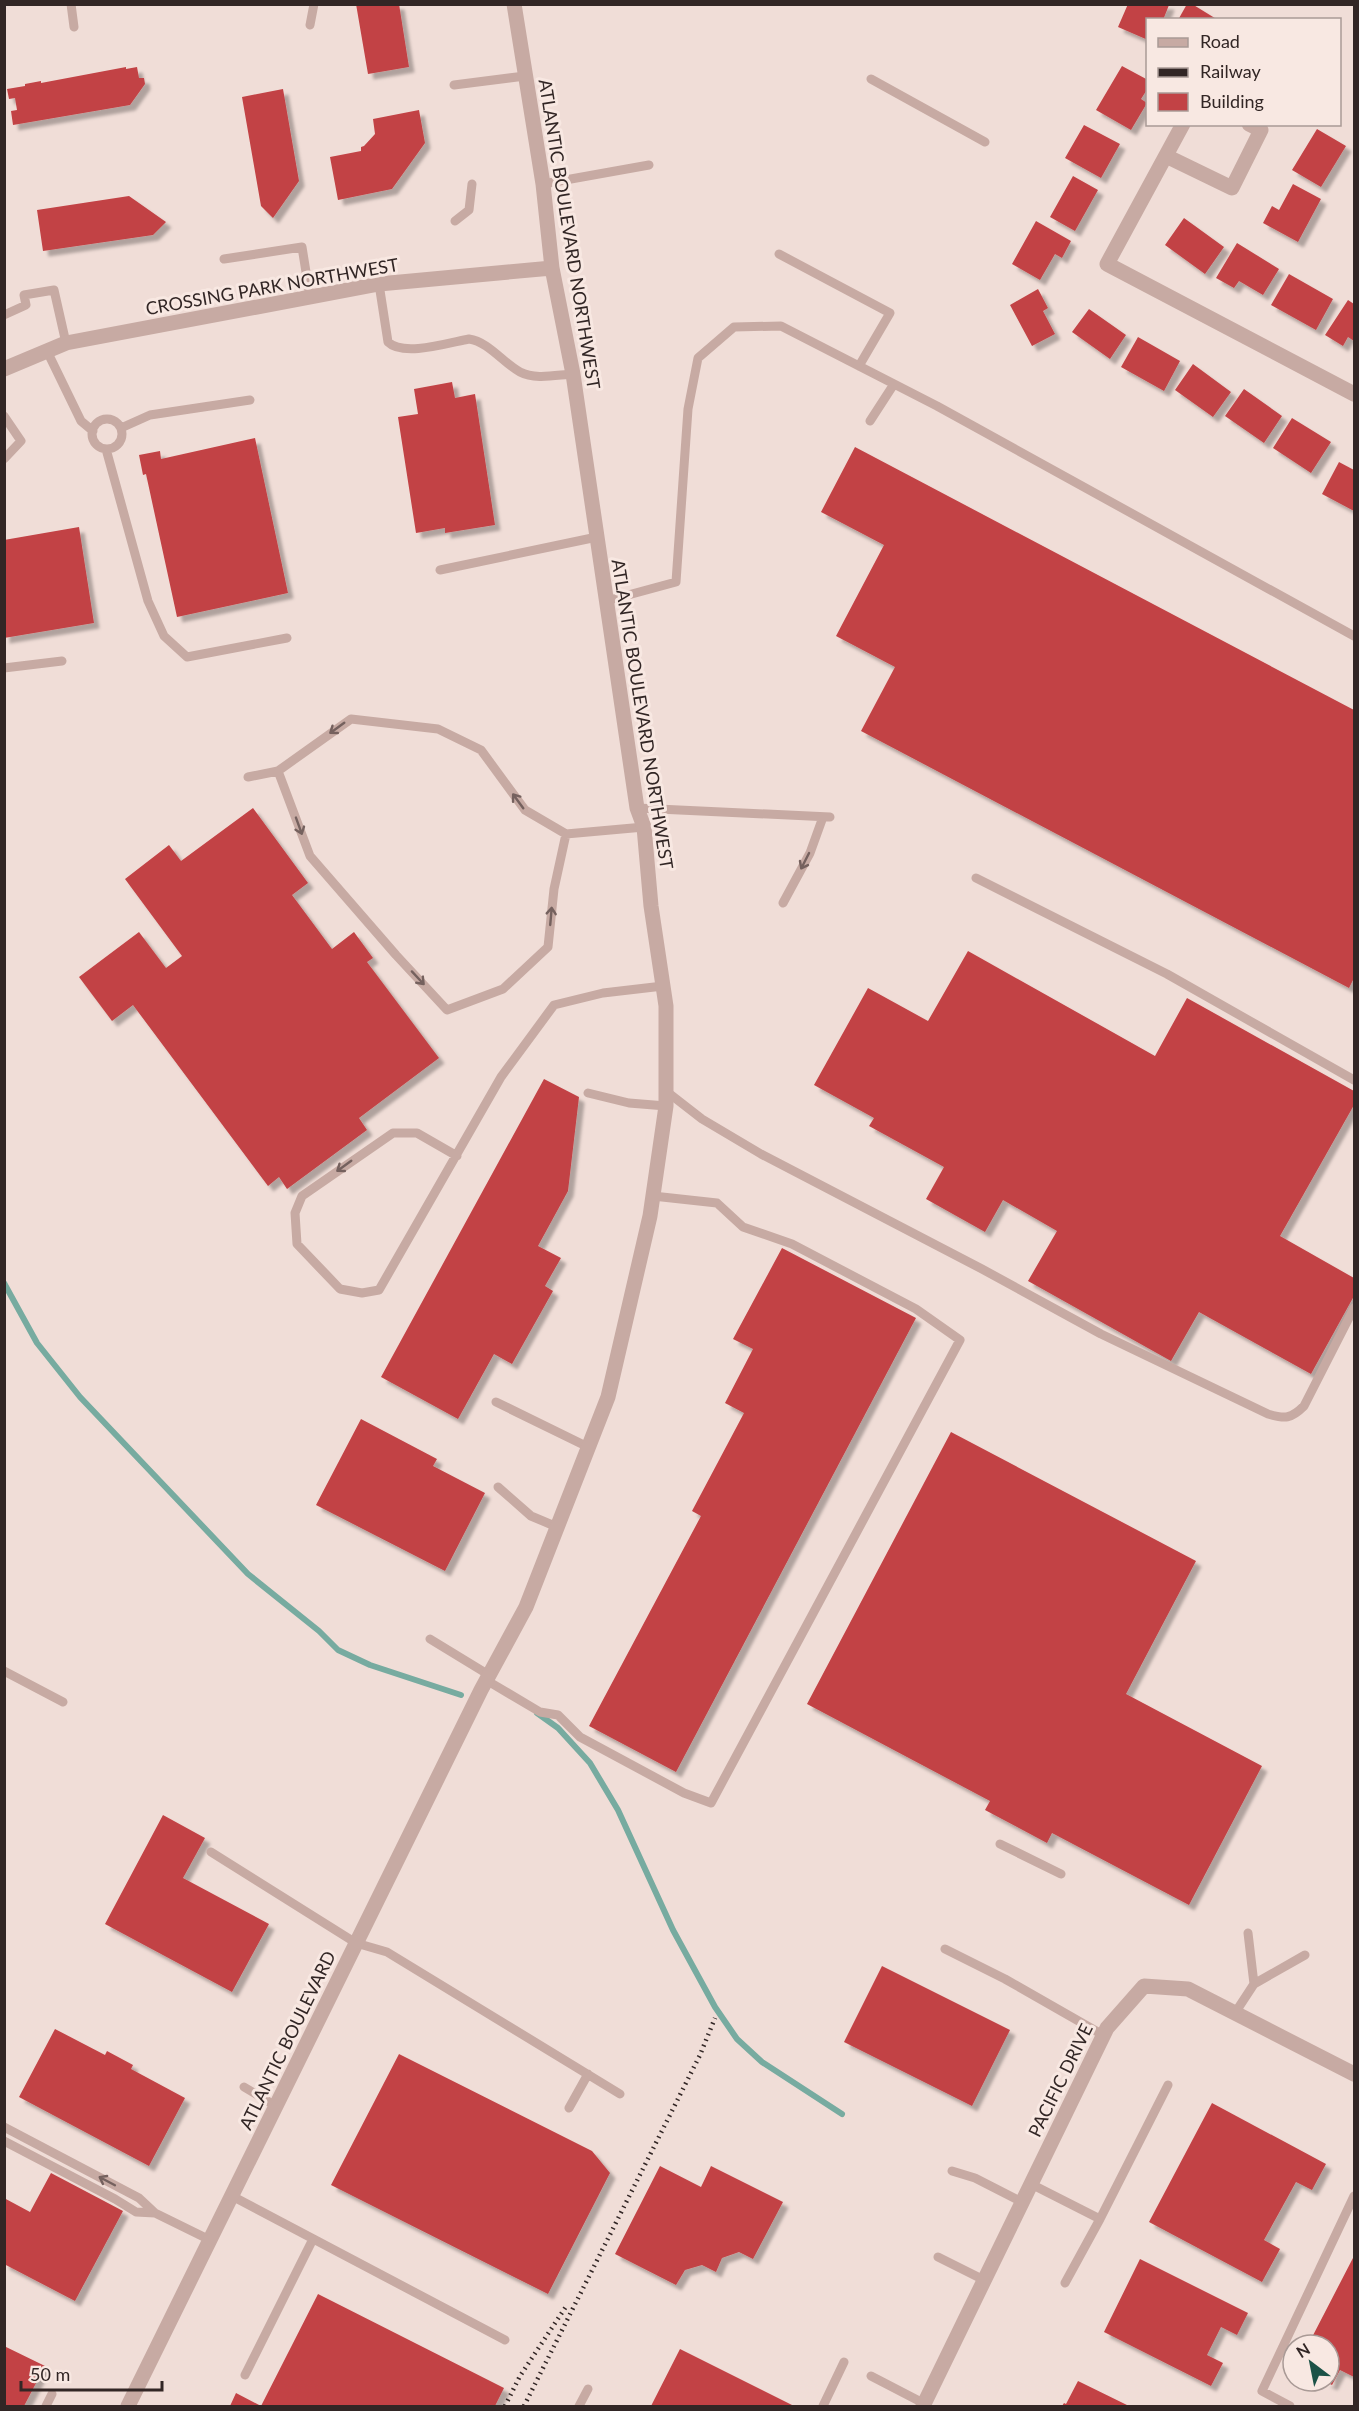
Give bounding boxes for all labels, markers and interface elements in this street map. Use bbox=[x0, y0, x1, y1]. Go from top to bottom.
legend bbox=[1146, 18, 1341, 126]
text: Road bbox=[1200, 30, 1240, 52]
text: Railway bbox=[1200, 60, 1261, 82]
street label: ATLANTIC BOULEVARD NORTHWEST bbox=[535, 77, 605, 391]
text: Building bbox=[1200, 90, 1264, 112]
street label: CROSSING PARK NORTHWEST bbox=[144, 253, 401, 319]
street label: ATLANTIC BOULEVARD NORTHWEST bbox=[608, 557, 678, 871]
one-way arrow bbox=[330, 722, 346, 735]
one-way arrow bbox=[512, 794, 525, 810]
one-way arrow bbox=[294, 816, 305, 835]
one-way arrow bbox=[799, 851, 811, 869]
one-way arrow bbox=[546, 907, 557, 927]
one-way arrow bbox=[410, 971, 425, 986]
one-way arrow bbox=[337, 1159, 353, 1172]
street label: ATLANTIC BOULEVARD bbox=[234, 1947, 340, 2133]
street label: PACIFIC DRIVE bbox=[1023, 2020, 1097, 2140]
one-way arrow bbox=[99, 2175, 116, 2187]
north arrow bbox=[1281, 2333, 1341, 2393]
text: N bbox=[1293, 2339, 1313, 2361]
scale bar bbox=[21, 2354, 162, 2392]
text: 50 m bbox=[30, 2363, 70, 2385]

